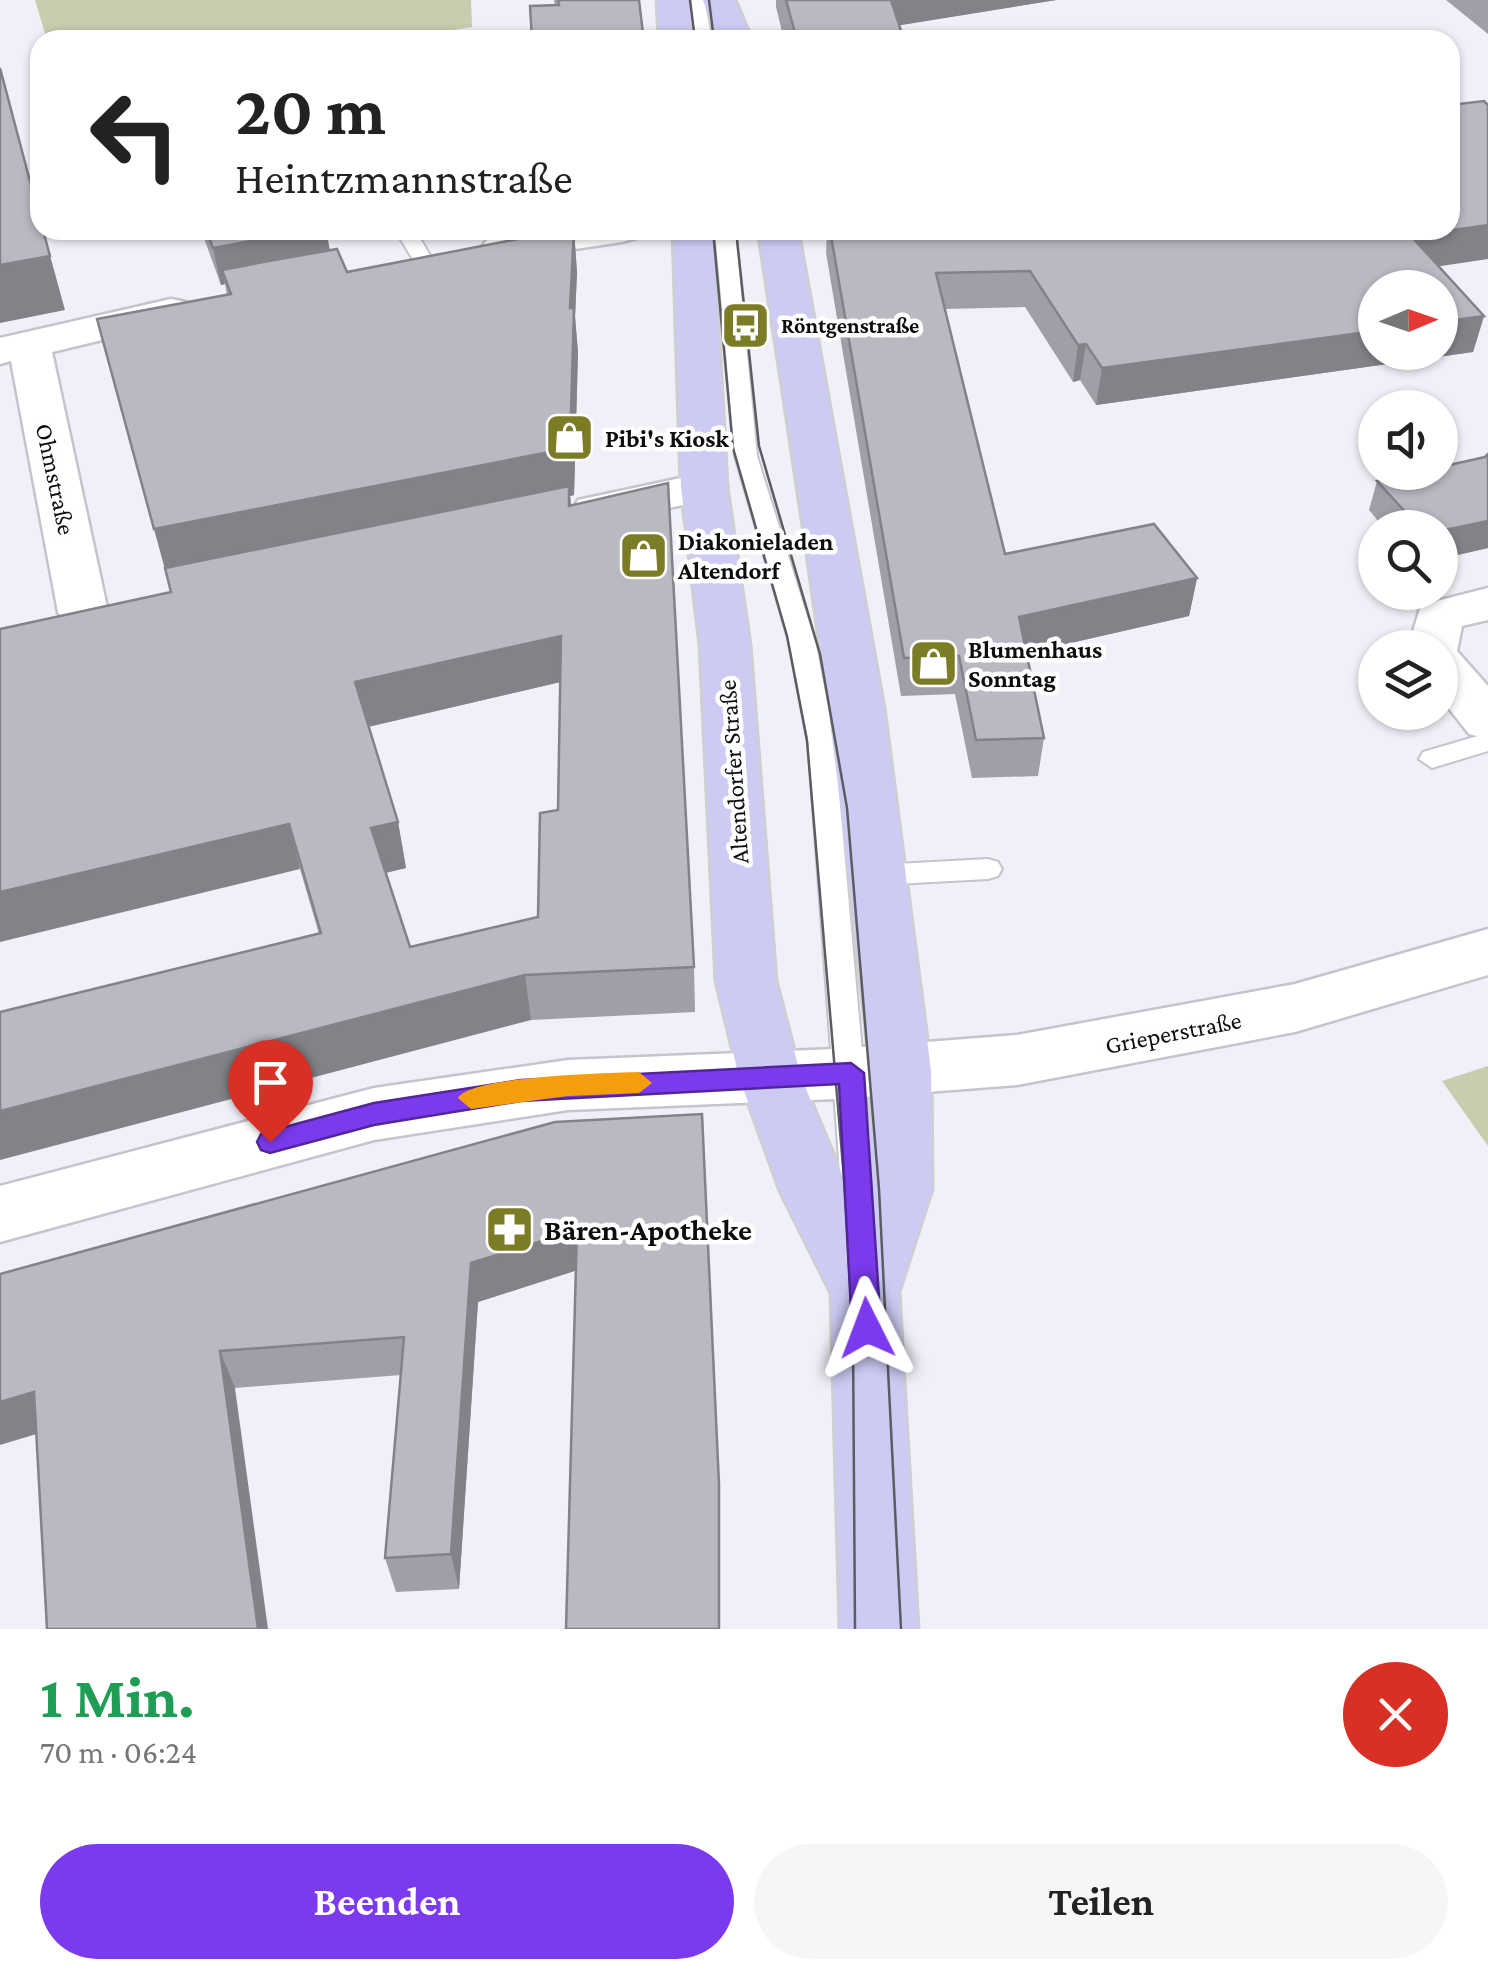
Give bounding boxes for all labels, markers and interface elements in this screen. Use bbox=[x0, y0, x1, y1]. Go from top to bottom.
icon: left bbox=[70, 70, 200, 200]
text: 20 m bbox=[235, 71, 386, 149]
text: Heintzmannstraße bbox=[235, 153, 573, 203]
north arrow bbox=[1358, 270, 1458, 370]
map controls bbox=[1358, 270, 1458, 730]
bus stop icon: Röntgenstraße bbox=[720, 299, 772, 351]
place label: Röntgenstraße bbox=[781, 313, 919, 338]
button: sound bbox=[1358, 390, 1458, 490]
shop icon: Pibi's Kiosk bbox=[544, 412, 596, 464]
street label: Ohmstraße bbox=[31, 421, 80, 537]
place label: Pibi's Kiosk bbox=[605, 425, 729, 452]
button: search bbox=[1358, 510, 1458, 610]
place label: Diakonieladen Altendorf bbox=[677, 528, 834, 584]
shop icon: Diakonieladen Altendorf bbox=[617, 529, 669, 581]
button: layers bbox=[1358, 630, 1458, 730]
place label: Blumenhaus Sonntag bbox=[968, 636, 1102, 692]
shop icon: Blumenhaus Sonntag bbox=[907, 637, 959, 689]
street label: Altendorfer Straße bbox=[714, 679, 753, 865]
street label: Grieperstraße bbox=[1103, 1006, 1244, 1060]
pin bbox=[228, 1040, 313, 1143]
icon: arrive bbox=[243, 1055, 298, 1110]
pharmacy icon: Bären-Apotheke bbox=[483, 1204, 535, 1256]
place label: Bären-Apotheke bbox=[544, 1213, 752, 1246]
position arrow bbox=[815, 1276, 919, 1380]
button: close bbox=[1343, 1662, 1448, 1767]
text: 1 Min. bbox=[40, 1663, 195, 1730]
text: 70 m · 06:24 bbox=[40, 1734, 197, 1770]
button: Beenden bbox=[40, 1844, 734, 1959]
button: Teilen bbox=[754, 1844, 1448, 1959]

